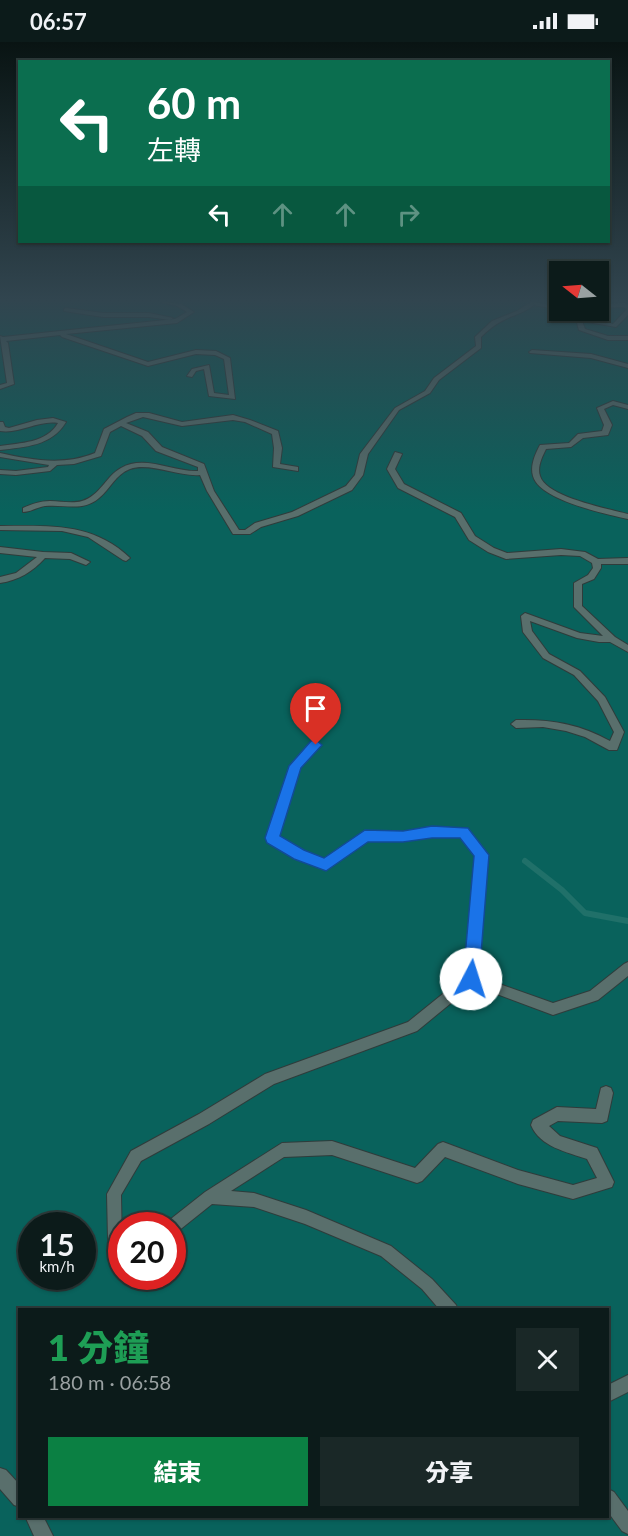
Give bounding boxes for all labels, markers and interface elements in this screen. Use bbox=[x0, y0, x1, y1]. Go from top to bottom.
text: 06:57 bbox=[30, 8, 87, 35]
text: 60 m bbox=[147, 78, 241, 128]
icon: left bbox=[48, 84, 126, 162]
text: 左轉 bbox=[147, 133, 201, 166]
icon: left bbox=[203, 198, 236, 231]
icon: ahead bbox=[266, 198, 299, 231]
icon: ahead bbox=[329, 198, 362, 231]
icon: right bbox=[392, 198, 425, 231]
north arrow bbox=[549, 261, 609, 321]
map controls bbox=[549, 261, 609, 321]
pin bbox=[290, 683, 341, 745]
icon: arrive bbox=[299, 692, 332, 725]
position arrow bbox=[439, 947, 503, 1011]
speed limit sign: 20 bbox=[108, 1212, 186, 1290]
text: 15 bbox=[40, 1226, 74, 1262]
text: km/h bbox=[39, 1257, 75, 1275]
text: 1 分鐘 bbox=[48, 1325, 149, 1369]
button: close bbox=[516, 1328, 579, 1391]
text: 180 m · 06:58 bbox=[48, 1370, 171, 1394]
button: 結束 bbox=[48, 1437, 308, 1506]
button: 分享 bbox=[320, 1437, 579, 1506]

